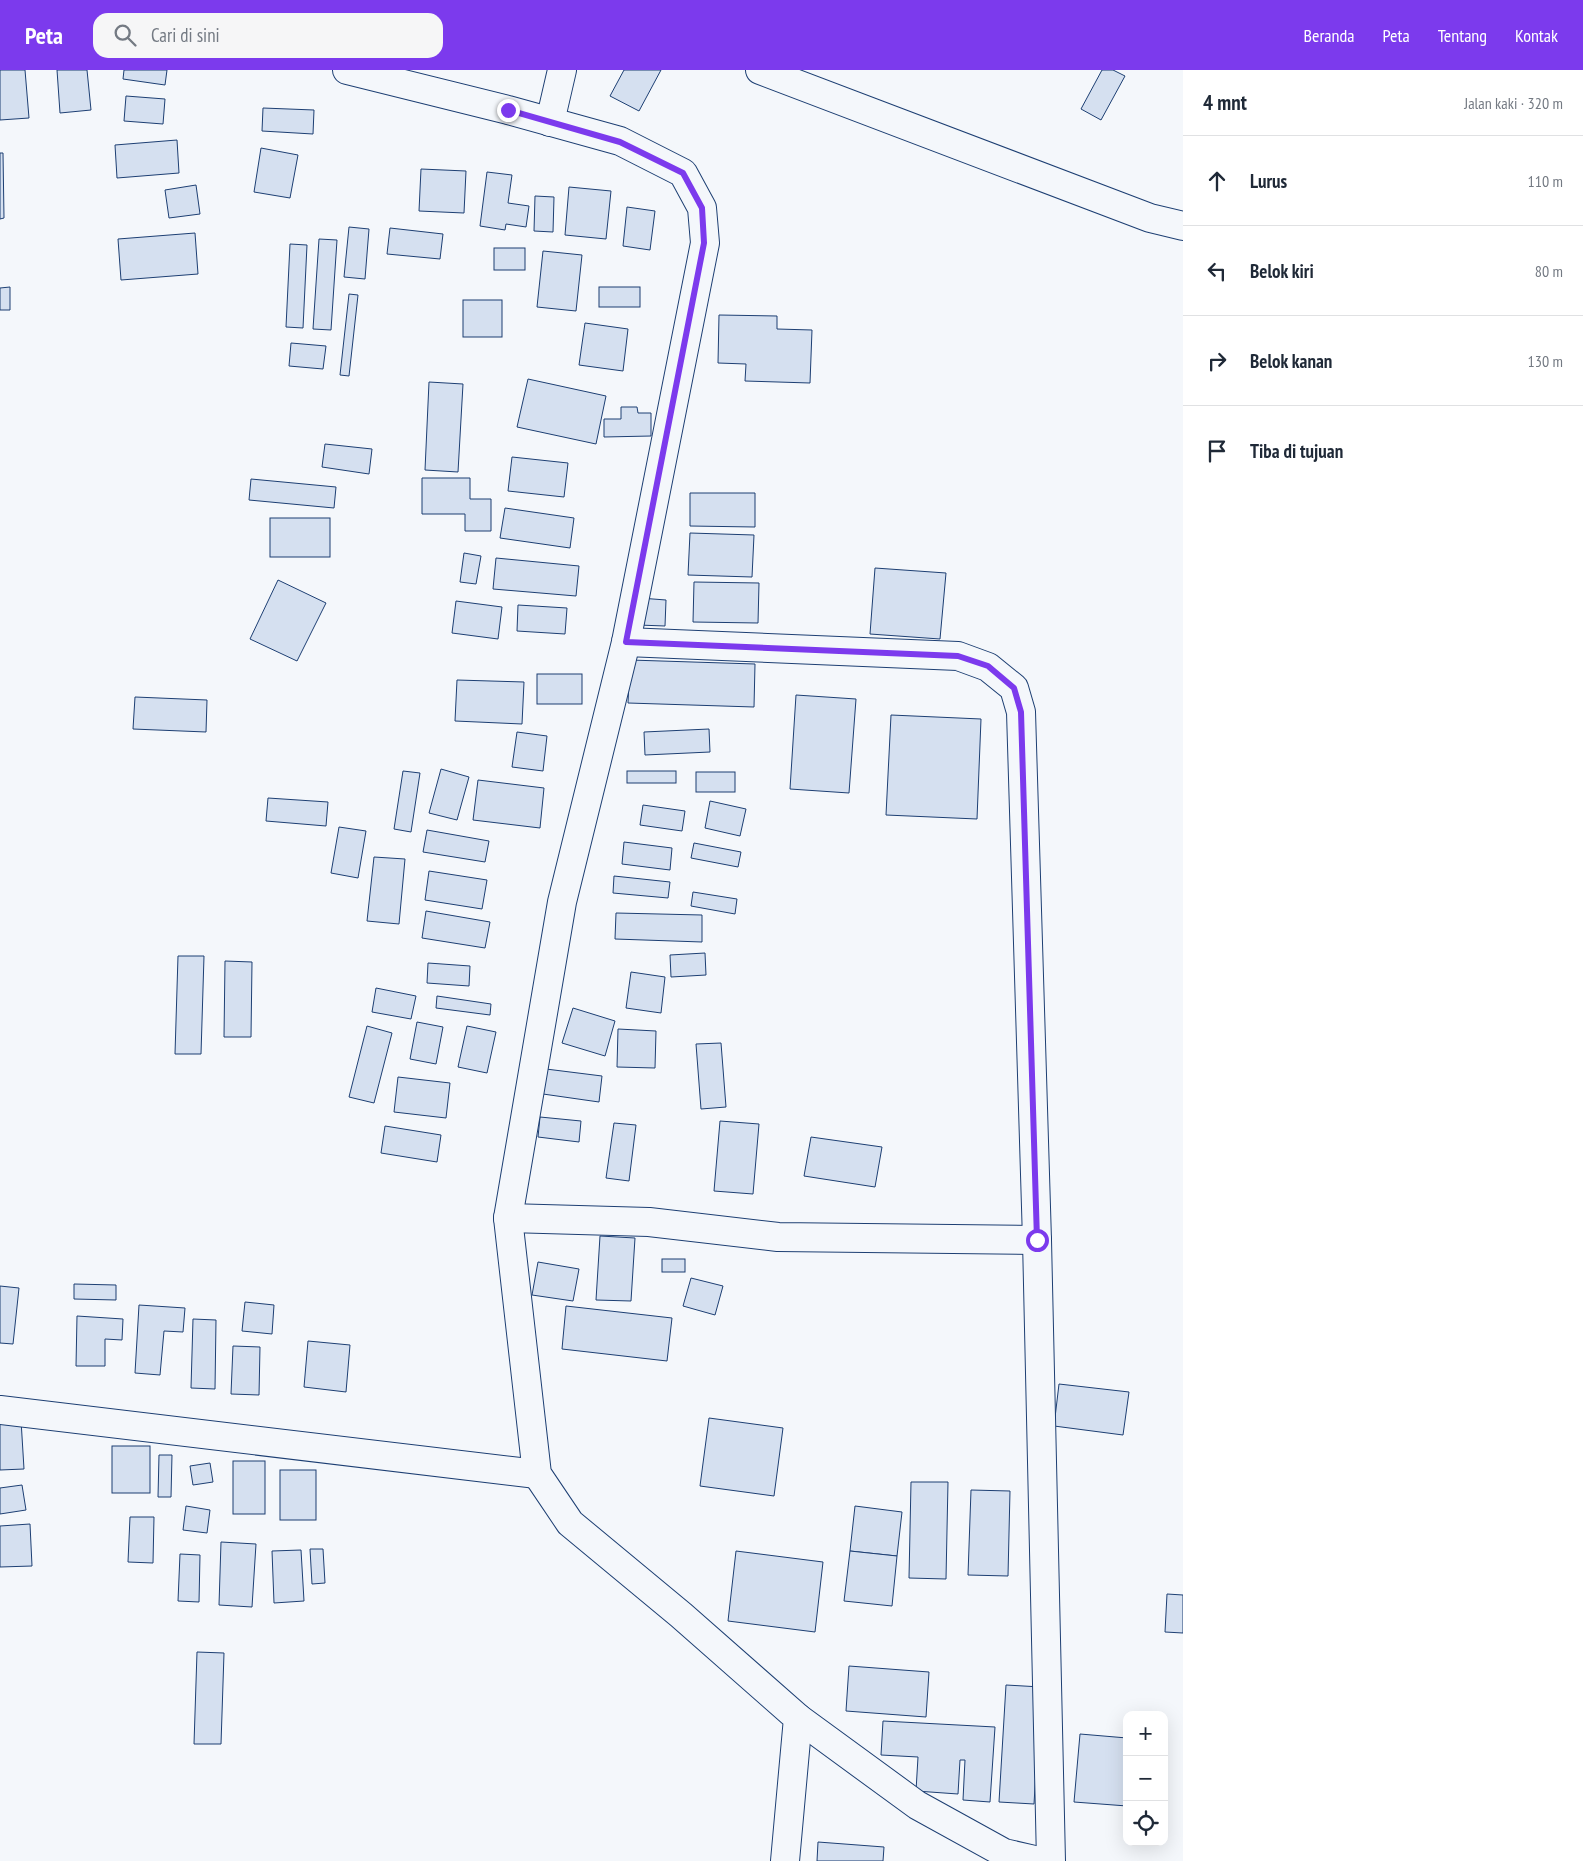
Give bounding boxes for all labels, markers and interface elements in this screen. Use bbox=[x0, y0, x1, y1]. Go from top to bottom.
search box bbox=[93, 13, 443, 58]
text: Peta bbox=[25, 20, 63, 51]
icon: search bbox=[111, 21, 139, 49]
text: Cari di sini bbox=[151, 23, 220, 47]
text: Beranda bbox=[1304, 24, 1354, 47]
text: Peta bbox=[1382, 24, 1410, 47]
text: Tentang bbox=[1438, 24, 1487, 47]
text: Kontak bbox=[1515, 24, 1558, 47]
text: 4 mnt bbox=[1203, 89, 1247, 116]
text: Jalan kaki · 320 m bbox=[1464, 93, 1563, 113]
route end bbox=[497, 99, 520, 122]
icon: ahead bbox=[1203, 167, 1231, 195]
text: Lurus bbox=[1250, 169, 1287, 193]
text: 110 m bbox=[1528, 171, 1563, 191]
icon: left bbox=[1203, 257, 1231, 285]
text: Belok kiri bbox=[1250, 259, 1314, 283]
text: 80 m bbox=[1535, 261, 1563, 281]
icon: right bbox=[1203, 347, 1231, 375]
text: Belok kanan bbox=[1250, 349, 1332, 373]
text: 130 m bbox=[1528, 351, 1563, 371]
icon: arrive bbox=[1203, 437, 1231, 465]
text: Tiba di tujuan bbox=[1250, 439, 1343, 463]
route start bbox=[1026, 1229, 1049, 1252]
map controls bbox=[1123, 1711, 1168, 1846]
button: + bbox=[1123, 1711, 1168, 1756]
button: − bbox=[1123, 1756, 1168, 1801]
button: locate bbox=[1123, 1801, 1168, 1846]

